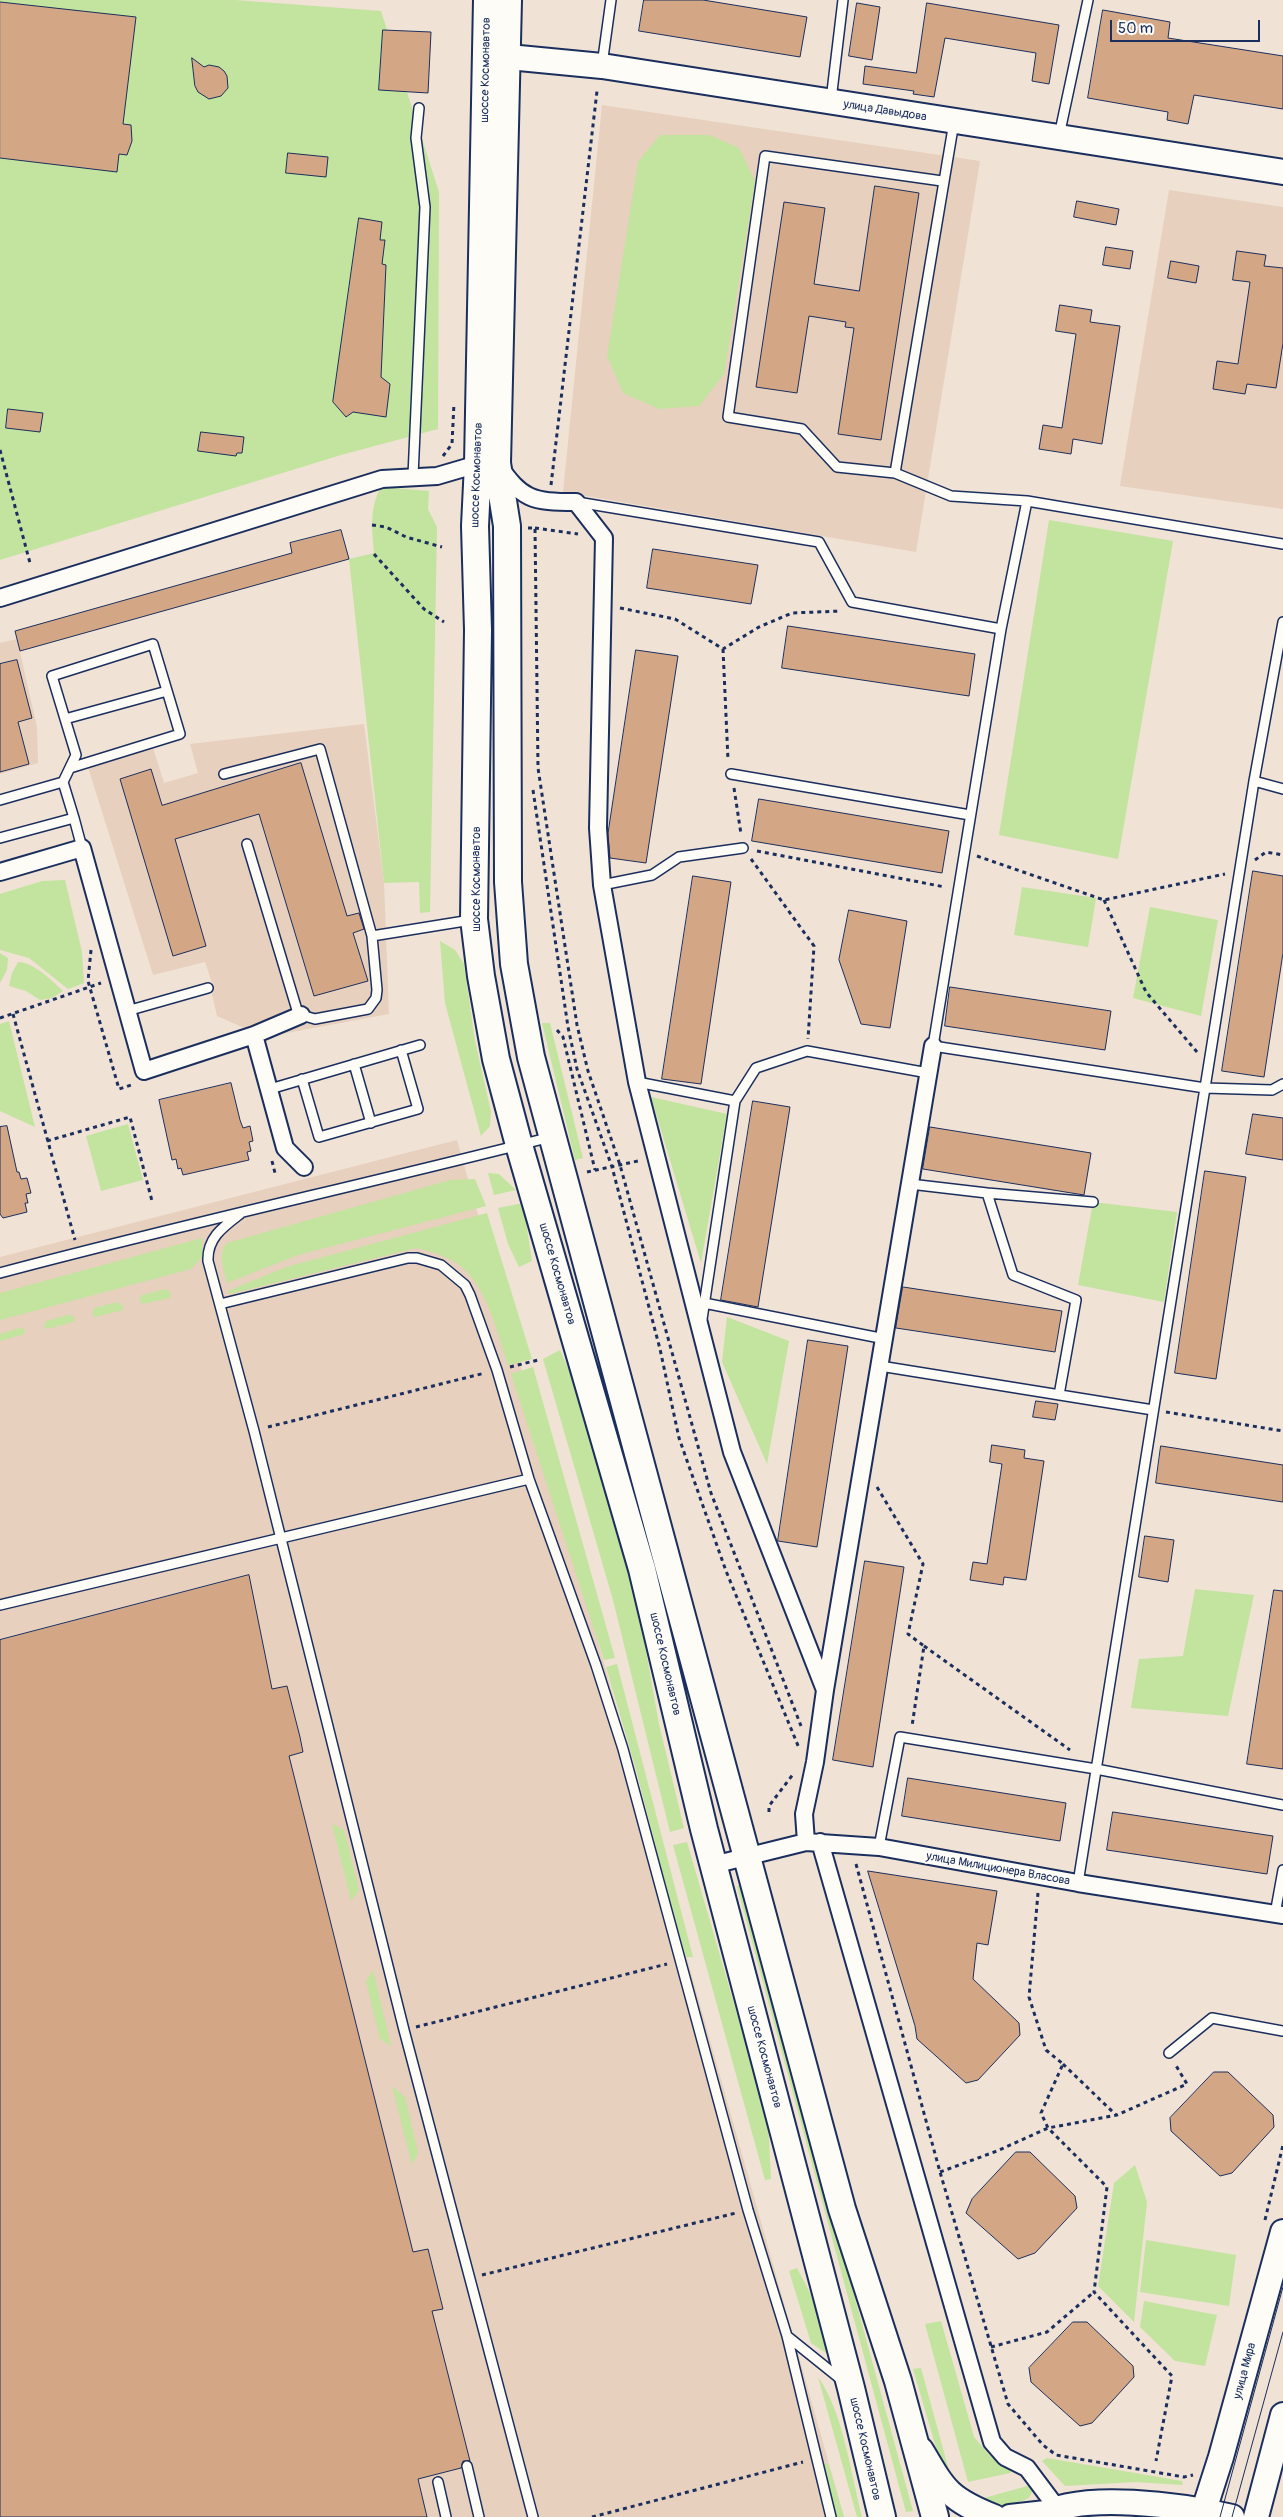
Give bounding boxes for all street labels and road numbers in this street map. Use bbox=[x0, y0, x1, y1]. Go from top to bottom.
street label: шоссе Космонавтов bbox=[478, 17, 494, 123]
street label: улица Давыдова bbox=[842, 97, 928, 125]
street label: шоссе Космонавтов bbox=[468, 422, 486, 528]
street label: шоссе Космонавтов bbox=[470, 826, 484, 932]
street label: шоссе Космонавтов bbox=[536, 1221, 578, 1327]
street label: шоссе Космонавтов bbox=[646, 1611, 684, 1717]
street label: улица Милиционера Власова bbox=[925, 1849, 1071, 1889]
street label: шоссе Космонавтов bbox=[743, 2004, 785, 2110]
street label: улица Мира bbox=[1231, 2341, 1259, 2401]
street label: шоссе Космонавтов bbox=[846, 2396, 884, 2502]

